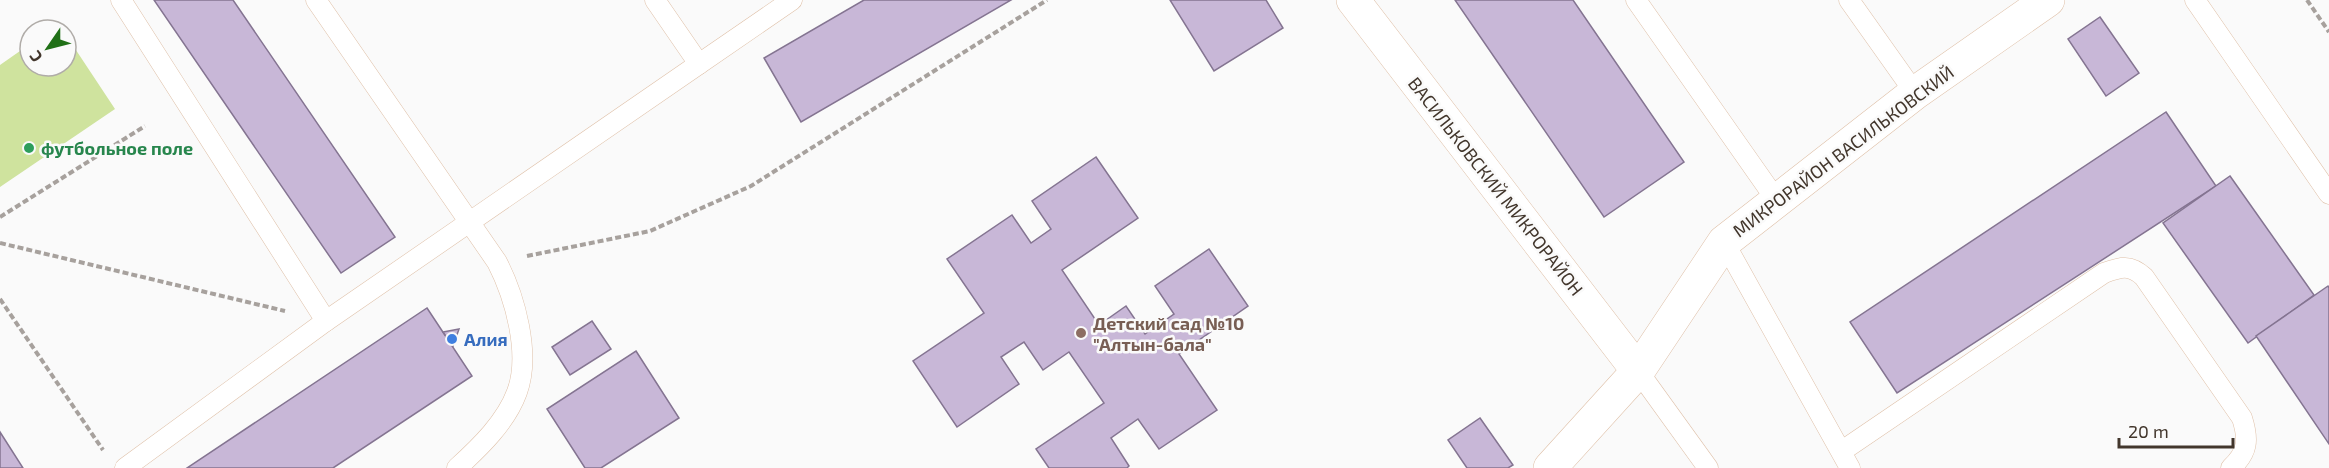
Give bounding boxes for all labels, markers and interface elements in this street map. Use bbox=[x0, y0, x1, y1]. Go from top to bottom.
north arrow bbox=[18, 18, 78, 78]
text: С bbox=[25, 48, 46, 66]
street label: МИКРОРАЙОН ВАСИЛЬКОВСКИЙ bbox=[1728, 61, 1958, 241]
street label: ВАСИЛЬКОВСКИЙ МИКРОРАЙОН bbox=[1404, 72, 1588, 300]
place label: футбольное поле bbox=[41, 137, 193, 159]
marker: футбольное поле bbox=[22, 141, 36, 155]
place label: Детский сад №10 "Алтын-бала" bbox=[1093, 312, 1244, 355]
marker: Детский сад №10 "Алтын-бала" bbox=[1074, 326, 1088, 340]
place label: Алия bbox=[464, 328, 508, 350]
marker: Алия bbox=[445, 332, 459, 346]
scale bar bbox=[2119, 411, 2233, 449]
text: 20 m bbox=[2128, 420, 2169, 442]

